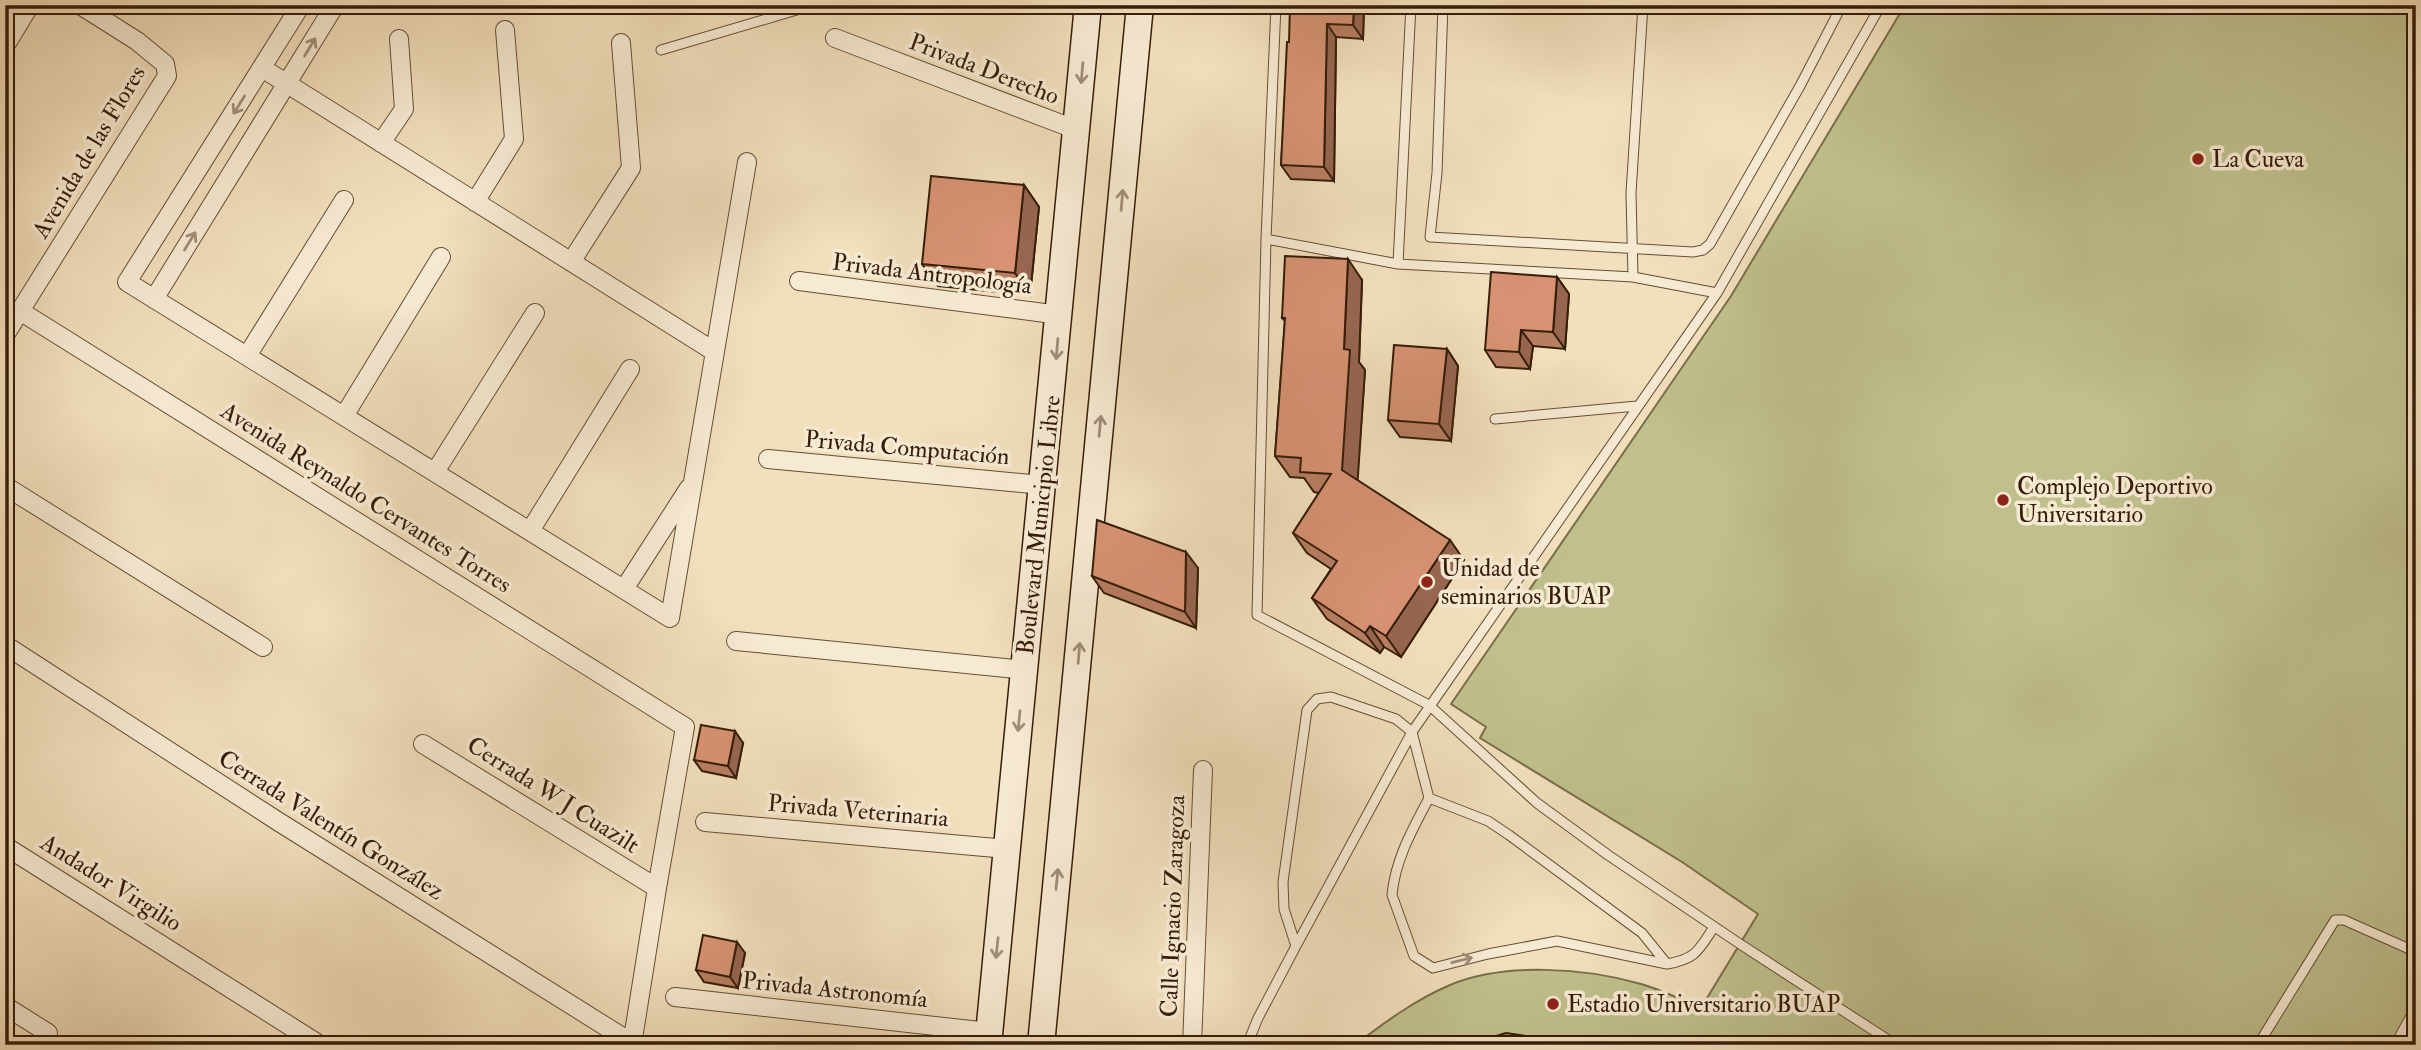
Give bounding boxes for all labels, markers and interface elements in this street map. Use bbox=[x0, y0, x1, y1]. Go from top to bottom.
street label: Privada Derecho bbox=[905, 26, 1063, 112]
one-way arrow bbox=[303, 38, 317, 58]
street label: Avenida de las Flores bbox=[25, 60, 153, 245]
one-way arrow bbox=[1075, 61, 1088, 84]
one-way arrow bbox=[231, 94, 245, 114]
place label: La Cueva bbox=[2212, 144, 2305, 175]
marker: La Cueva bbox=[2190, 151, 2206, 167]
one-way arrow bbox=[1116, 189, 1129, 212]
one-way arrow bbox=[184, 231, 198, 251]
street label: Privada Antropología bbox=[830, 246, 1035, 302]
one-way arrow bbox=[1050, 337, 1063, 359]
street label: Boulevard Municipio Libre bbox=[1010, 394, 1068, 656]
street label: Avenida Reynaldo Cervantes Torres bbox=[214, 395, 517, 600]
one-way arrow bbox=[1094, 416, 1107, 438]
street label: Privada Computación bbox=[803, 424, 1011, 472]
place label: Complejo Deportivo Universitario bbox=[2017, 471, 2213, 530]
marker: Complejo Deportivo Universitario bbox=[1995, 492, 2011, 508]
place label: Unidad de seminarios BUAP bbox=[1441, 553, 1611, 612]
marker: Unidad de seminarios BUAP bbox=[1419, 574, 1435, 590]
one-way arrow bbox=[1073, 642, 1086, 665]
one-way arrow bbox=[1012, 709, 1025, 732]
street label: Cerrada W J Cuazilt bbox=[461, 729, 645, 861]
street label: Cerrada Valentín González bbox=[212, 743, 450, 907]
street label: Privada Veterinaria bbox=[766, 788, 951, 834]
street label: Calle Ignacio Zaragoza bbox=[1154, 793, 1192, 1018]
street label: Andador Virgilio bbox=[34, 827, 187, 939]
one-way arrow bbox=[1051, 868, 1064, 891]
one-way arrow bbox=[991, 936, 1004, 958]
one-way arrow bbox=[1450, 953, 1473, 966]
street label: Privada Astronomía bbox=[741, 965, 930, 1015]
place label: Estadio Universitario BUAP bbox=[1567, 989, 1840, 1020]
marker: Estadio Universitario BUAP bbox=[1545, 996, 1561, 1012]

